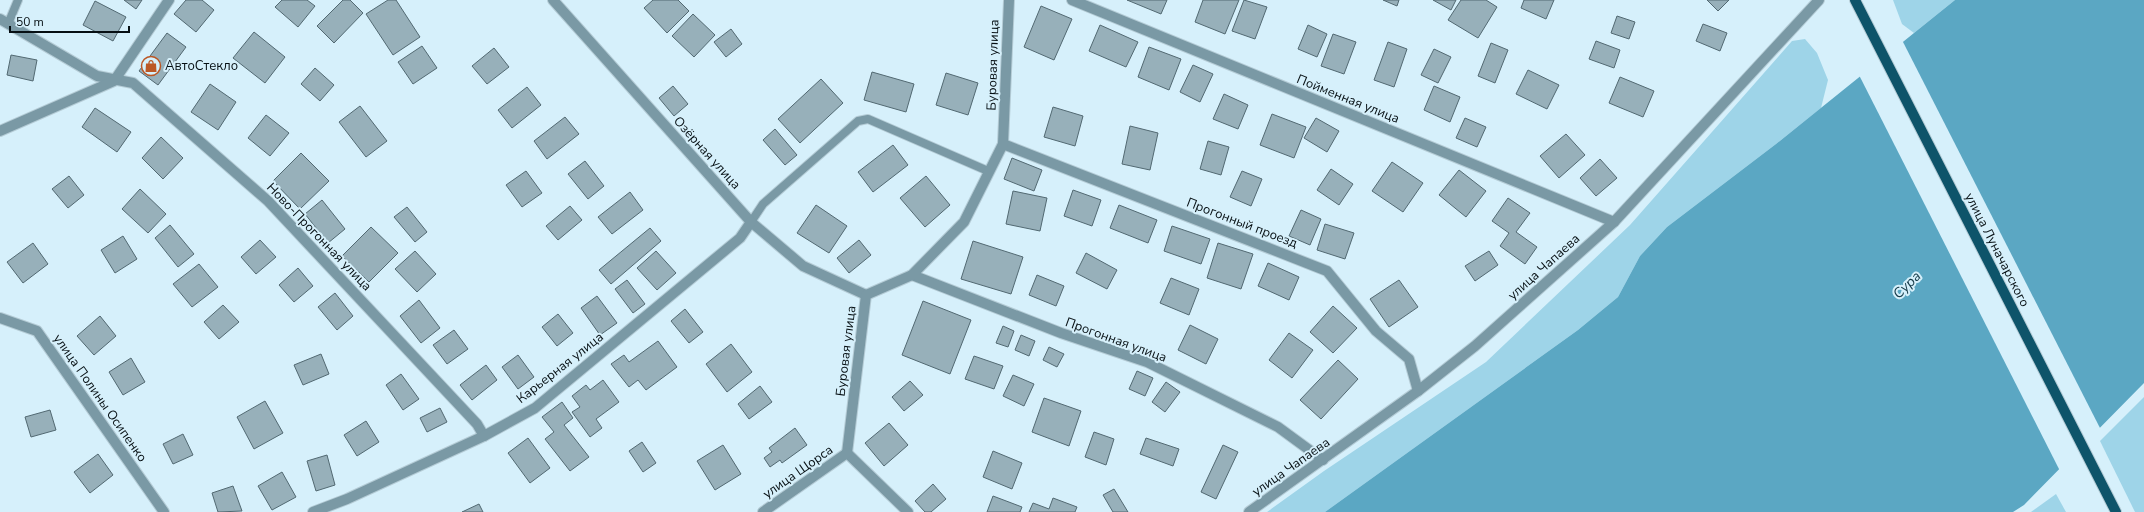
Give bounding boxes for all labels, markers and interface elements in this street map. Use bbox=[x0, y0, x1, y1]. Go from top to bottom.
scale bar bbox=[10, 8, 129, 34]
text: 50 m bbox=[16, 14, 44, 30]
street label: Буровая улица bbox=[982, 19, 1004, 111]
shop icon: АвтоСтекло bbox=[140, 55, 162, 77]
place label: АвтоСтекло bbox=[165, 57, 238, 75]
street label: Пойменная улица bbox=[1294, 70, 1402, 128]
street label: Озёрная улица bbox=[669, 113, 745, 193]
street label: Ново-Прогонная улица bbox=[262, 179, 376, 295]
street label: улица Луначарского bbox=[1960, 190, 2034, 310]
street label: Прогонный проезд bbox=[1184, 194, 1300, 253]
street label: улица Чапаева bbox=[1504, 230, 1584, 304]
water label: Сура bbox=[1889, 267, 1925, 303]
street label: Буровая улица bbox=[832, 305, 860, 397]
street label: Прогонная улица bbox=[1063, 313, 1169, 367]
street label: Карьерная улица bbox=[513, 328, 607, 408]
street label: улица Полины Осипенко bbox=[49, 330, 151, 466]
street label: улица Чапаева bbox=[1249, 433, 1333, 501]
street label: улица Щорса bbox=[759, 441, 837, 503]

